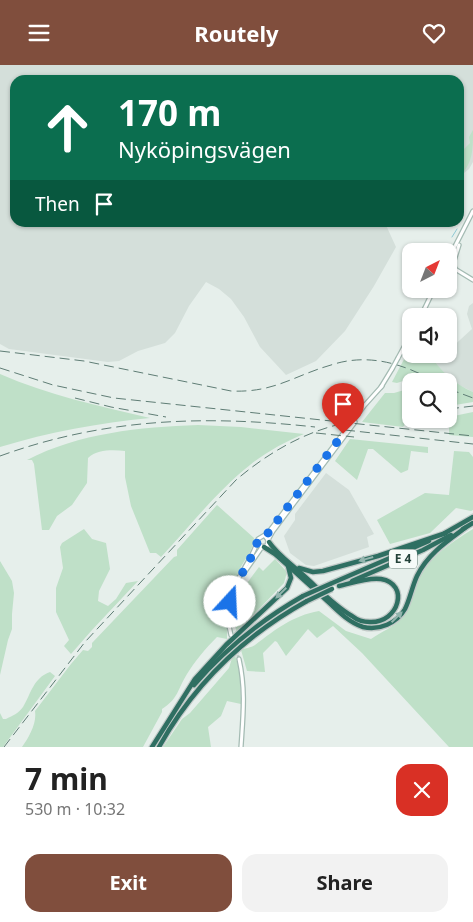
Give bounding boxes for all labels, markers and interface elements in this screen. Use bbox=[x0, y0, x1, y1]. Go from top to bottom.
text: Routely bbox=[194, 18, 279, 48]
icon: menu bbox=[25, 19, 53, 47]
icon: heart bbox=[420, 19, 448, 47]
text: 170 m bbox=[118, 89, 221, 136]
icon: ahead bbox=[35, 95, 100, 160]
text: Nyköpingsvägen bbox=[118, 134, 291, 164]
icon: arrive bbox=[90, 190, 118, 218]
text: Then bbox=[35, 191, 80, 217]
north arrow bbox=[402, 243, 458, 297]
map controls bbox=[402, 243, 457, 428]
button: sound bbox=[402, 308, 457, 363]
button: search bbox=[402, 373, 457, 428]
pin bbox=[322, 383, 364, 434]
icon: arrive bbox=[329, 390, 357, 418]
road number: E 4 bbox=[389, 549, 417, 569]
one-way arrow bbox=[359, 556, 374, 564]
position arrow bbox=[203, 575, 255, 627]
one-way arrow bbox=[275, 587, 287, 599]
one-way arrow bbox=[391, 611, 403, 623]
text: 7 min bbox=[25, 758, 108, 799]
button: close bbox=[396, 764, 448, 816]
text: 530 m · 10:32 bbox=[25, 798, 125, 820]
button: Exit bbox=[25, 854, 232, 912]
button: Share bbox=[242, 854, 448, 912]

